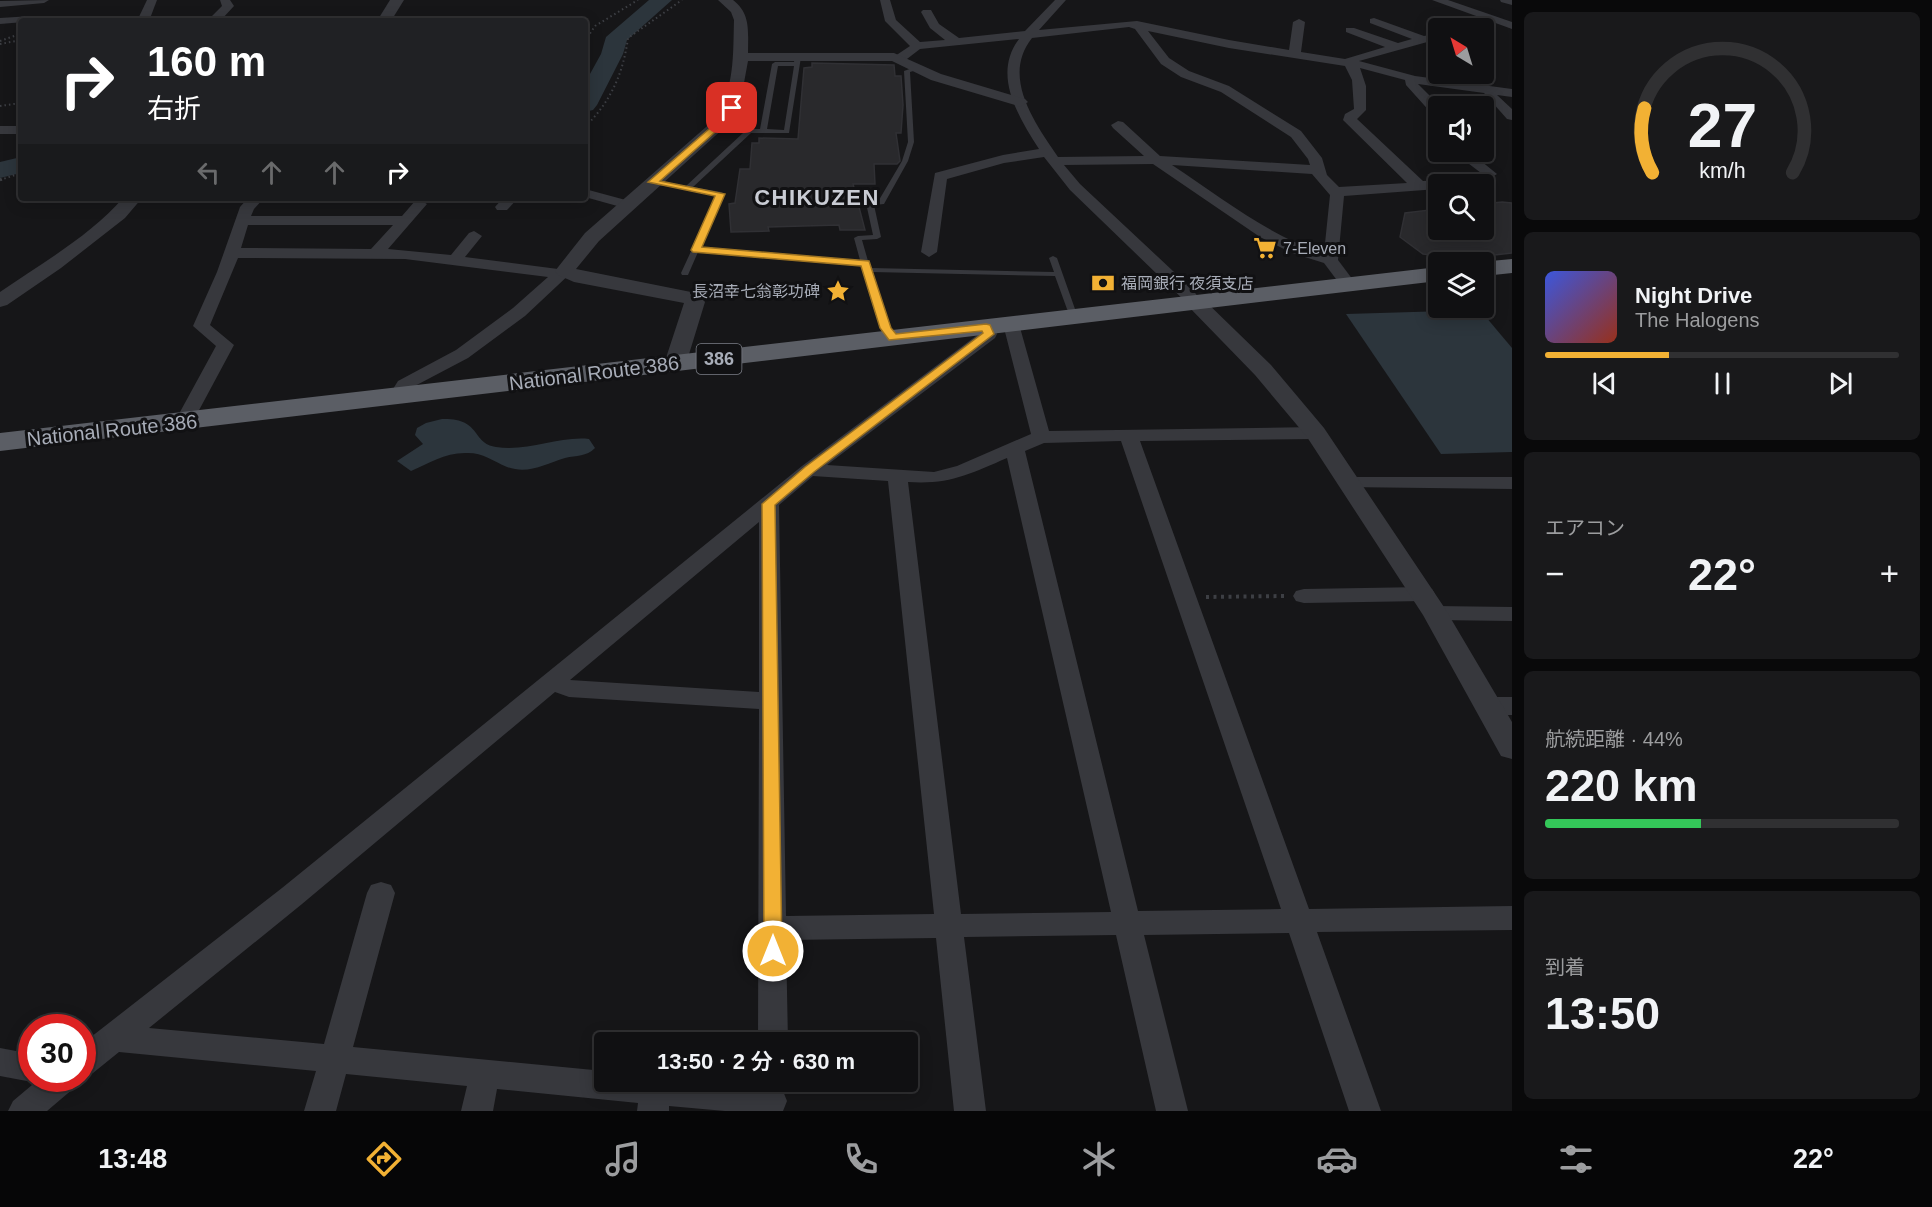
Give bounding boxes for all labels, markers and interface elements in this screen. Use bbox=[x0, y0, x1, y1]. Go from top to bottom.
north arrow bbox=[1428, 18, 1494, 84]
map controls bbox=[1428, 18, 1494, 318]
text: 160 m bbox=[147, 38, 266, 85]
icon: right bbox=[48, 42, 126, 120]
pin bbox=[706, 82, 757, 133]
icon: arrive bbox=[715, 91, 748, 124]
text: 27 bbox=[1687, 91, 1757, 160]
text: 右折 bbox=[147, 94, 201, 124]
button: sound bbox=[1428, 96, 1494, 162]
icon: left bbox=[192, 156, 225, 189]
icon: ahead bbox=[255, 156, 288, 189]
icon: ahead bbox=[318, 156, 351, 189]
icon: right bbox=[381, 156, 414, 189]
text: km/h bbox=[1699, 159, 1745, 183]
button: search bbox=[1428, 174, 1494, 240]
district label: CHIKUZEN bbox=[754, 185, 880, 210]
supermarket icon: 7-Eleven bbox=[1252, 235, 1278, 261]
place label: 7-Eleven bbox=[1283, 240, 1346, 257]
button: layers bbox=[1428, 252, 1494, 318]
bank icon: 福岡銀行 夜須支店 bbox=[1090, 270, 1116, 296]
place label: 福岡銀行 夜須支店 bbox=[1121, 275, 1253, 292]
place icon: 長沼幸七翁彰功碑 bbox=[825, 278, 851, 304]
place label: 長沼幸七翁彰功碑 bbox=[692, 283, 820, 300]
text: Night Drive bbox=[1635, 283, 1752, 308]
text: The Halogens bbox=[1635, 309, 1760, 331]
road number: 386 bbox=[696, 344, 742, 374]
street label: National Route 386 bbox=[508, 352, 680, 394]
icon: previous bbox=[1588, 367, 1621, 400]
icon: pause bbox=[1706, 367, 1739, 400]
icon: next bbox=[1824, 367, 1857, 400]
street label: National Route 386 bbox=[26, 410, 198, 450]
text: エアコン bbox=[1545, 517, 1625, 539]
text: 22° bbox=[1688, 549, 1756, 600]
text: − bbox=[1545, 555, 1564, 592]
text: + bbox=[1880, 555, 1899, 592]
text: 航続距離 · 44% bbox=[1545, 728, 1683, 750]
text: 220 km bbox=[1545, 760, 1698, 811]
position arrow bbox=[741, 919, 805, 983]
text: 到着 bbox=[1545, 956, 1585, 978]
text: 13:50 bbox=[1545, 988, 1660, 1039]
speed limit sign: 30 bbox=[18, 1014, 96, 1092]
text: 13:50 · 2 分 · 630 m bbox=[657, 1049, 855, 1074]
icon: directions bbox=[363, 1138, 405, 1180]
icon: music bbox=[602, 1138, 644, 1180]
icon: phone bbox=[840, 1138, 882, 1180]
icon: climate bbox=[1078, 1138, 1120, 1180]
icon: car bbox=[1316, 1138, 1358, 1180]
icon: filters bbox=[1555, 1138, 1597, 1180]
text: 13:48 bbox=[98, 1144, 167, 1174]
text: 22° bbox=[1793, 1144, 1834, 1174]

